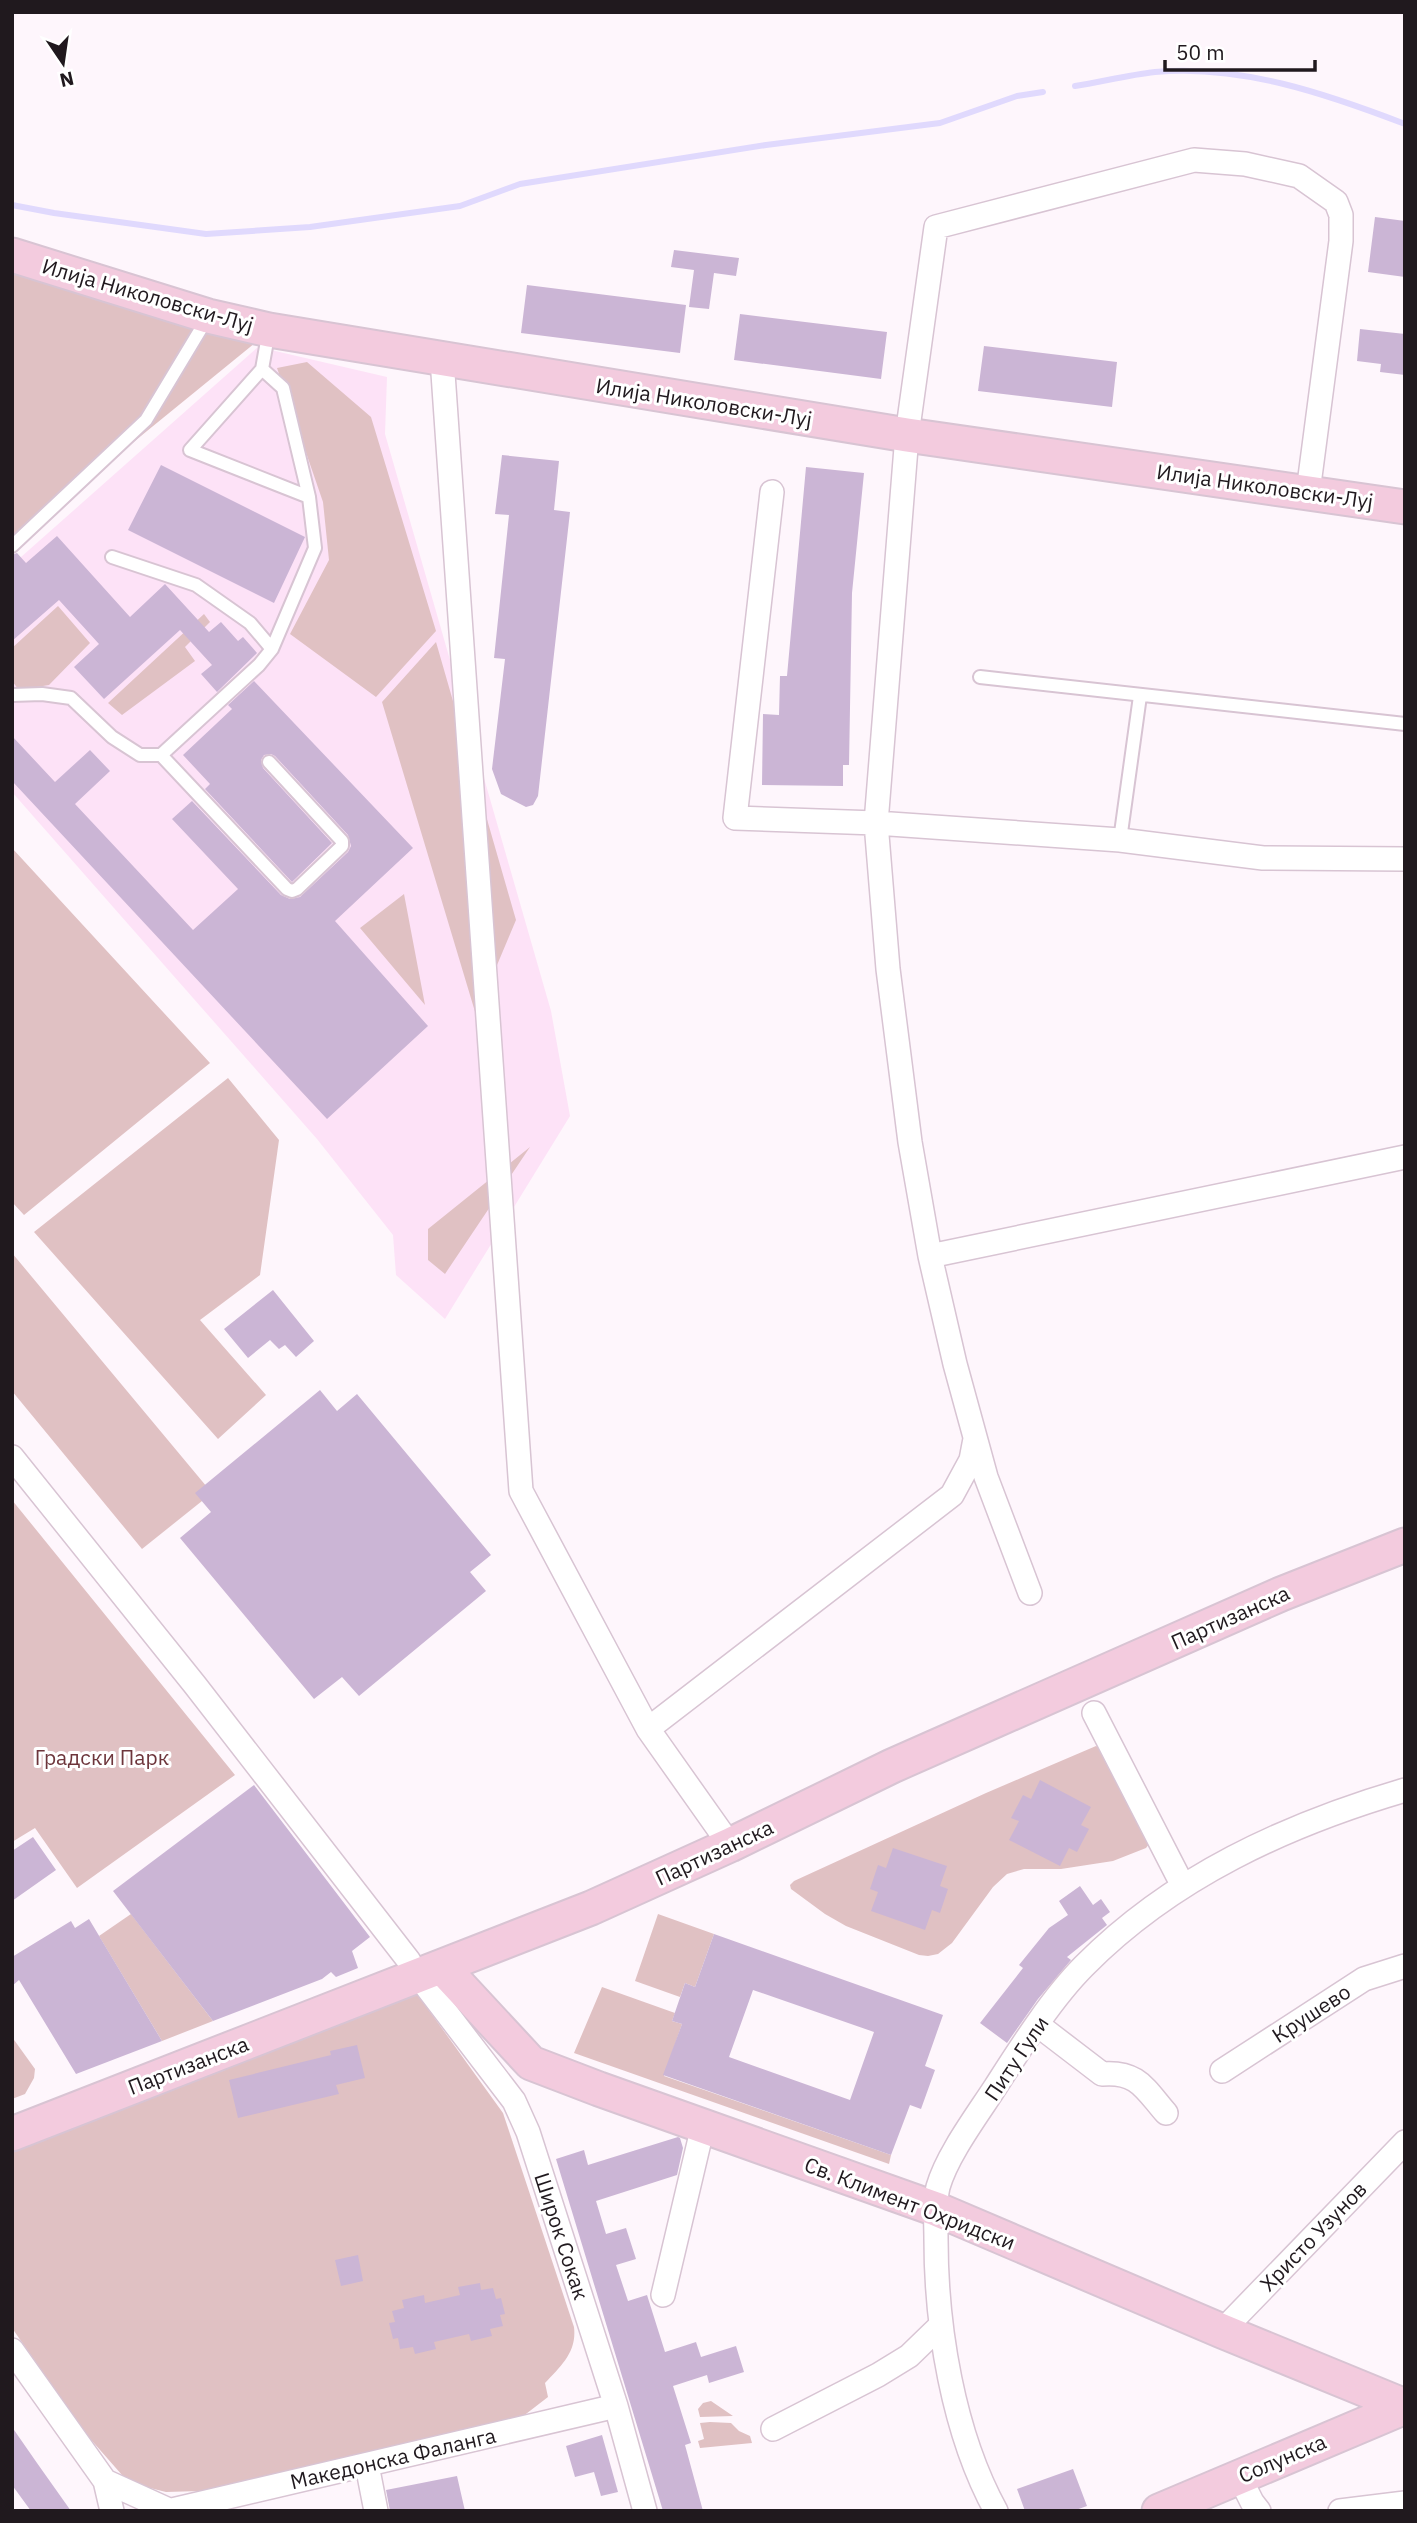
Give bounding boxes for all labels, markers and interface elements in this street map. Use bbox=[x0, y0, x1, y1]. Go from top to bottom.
north arrow bbox=[28, 28, 98, 98]
scale bar bbox=[1165, 28, 1316, 72]
text: 50 m bbox=[1176, 38, 1225, 66]
text: N bbox=[57, 66, 76, 93]
street label: Илија Николовски-Луј bbox=[39, 251, 257, 339]
street label: Илија Николовски-Луј bbox=[594, 371, 814, 433]
street label: Илија Николовски-Луј bbox=[1155, 457, 1375, 515]
street label: Партизанска bbox=[1166, 1578, 1294, 1656]
park label: Градски Парк bbox=[35, 1743, 169, 1771]
street label: Партизанска bbox=[651, 1812, 777, 1892]
street label: Крушево bbox=[1266, 1977, 1356, 2049]
street label: Питу Гули bbox=[977, 2010, 1055, 2106]
street label: Партизанска bbox=[124, 2029, 252, 2101]
street label: Св. Климент Охридски bbox=[801, 2150, 1019, 2256]
street label: Широк Сокак bbox=[528, 2169, 596, 2303]
street label: Христо Узунов bbox=[1253, 2175, 1373, 2297]
street label: Македонска Фаланга bbox=[287, 2421, 499, 2495]
street label: Солунска bbox=[1234, 2427, 1330, 2489]

